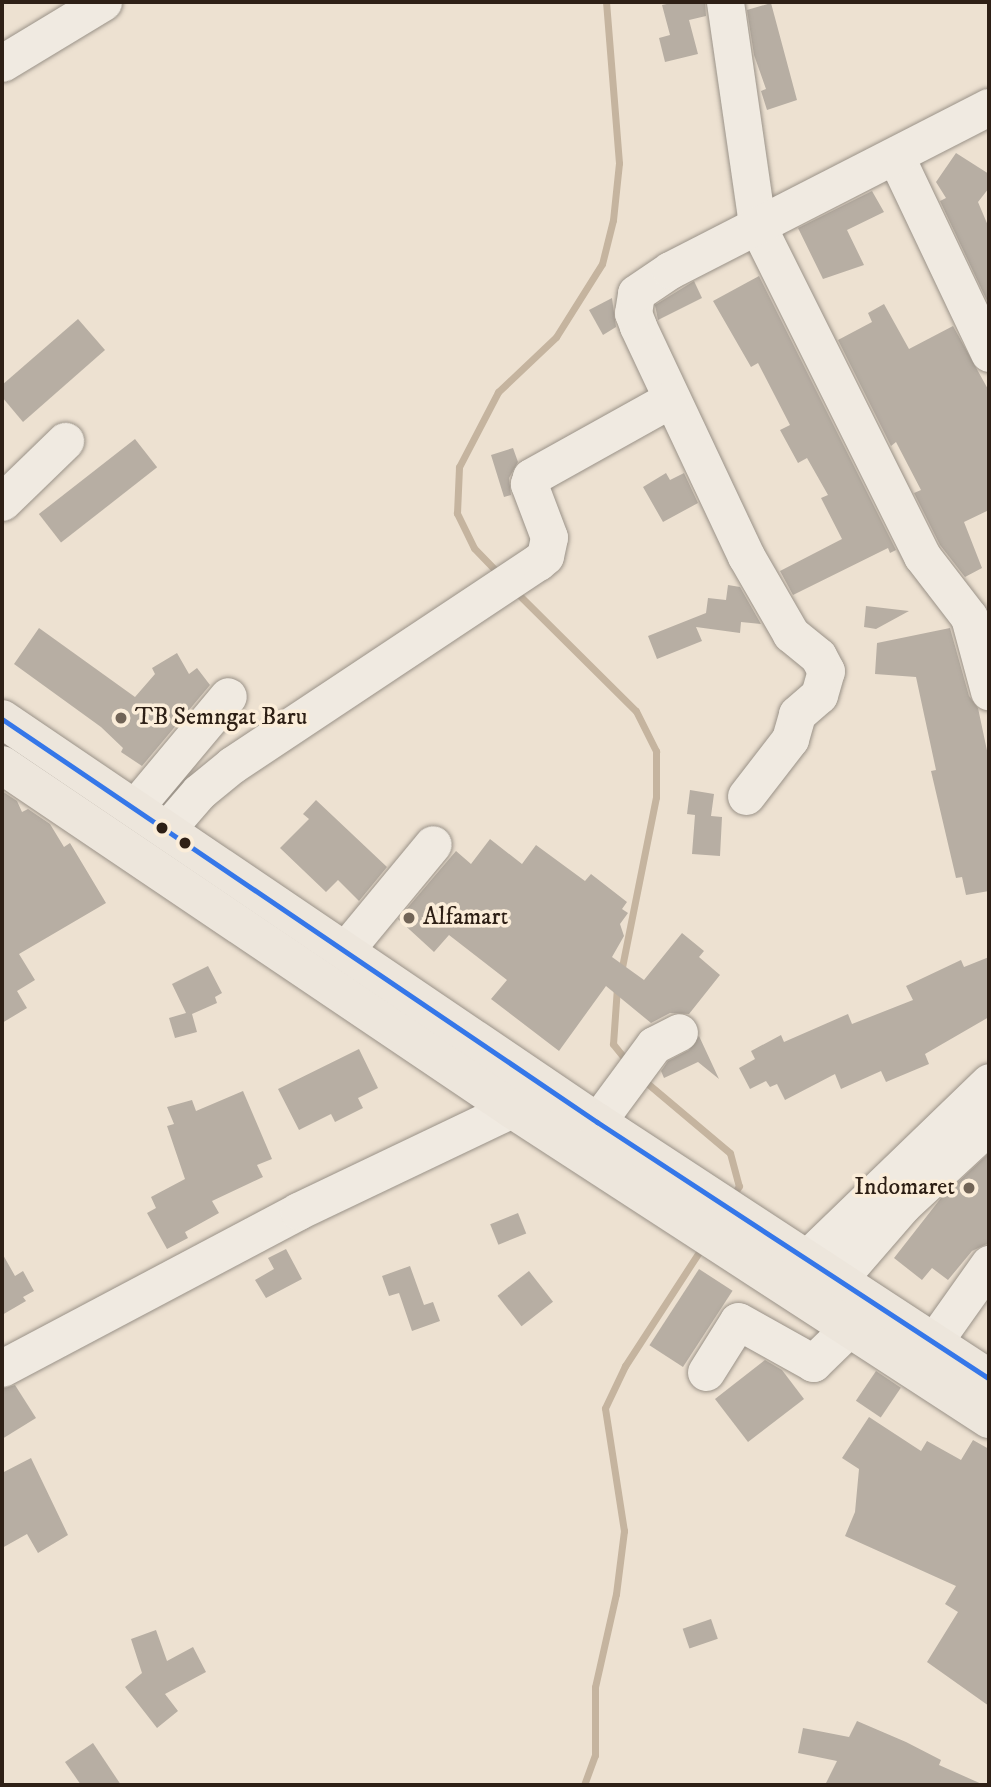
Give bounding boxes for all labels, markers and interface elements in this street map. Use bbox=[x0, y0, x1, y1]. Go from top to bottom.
place label: TB Semngat Baru bbox=[135, 704, 307, 732]
marker: TB Semngat Baru bbox=[113, 710, 129, 726]
unlabelled marker bbox=[155, 821, 169, 835]
unlabelled marker bbox=[178, 836, 192, 850]
place label: Alfamart bbox=[423, 904, 508, 932]
marker: Alfamart bbox=[401, 910, 417, 926]
place label: Indomaret bbox=[854, 1174, 955, 1202]
marker: Indomaret bbox=[961, 1180, 977, 1196]

